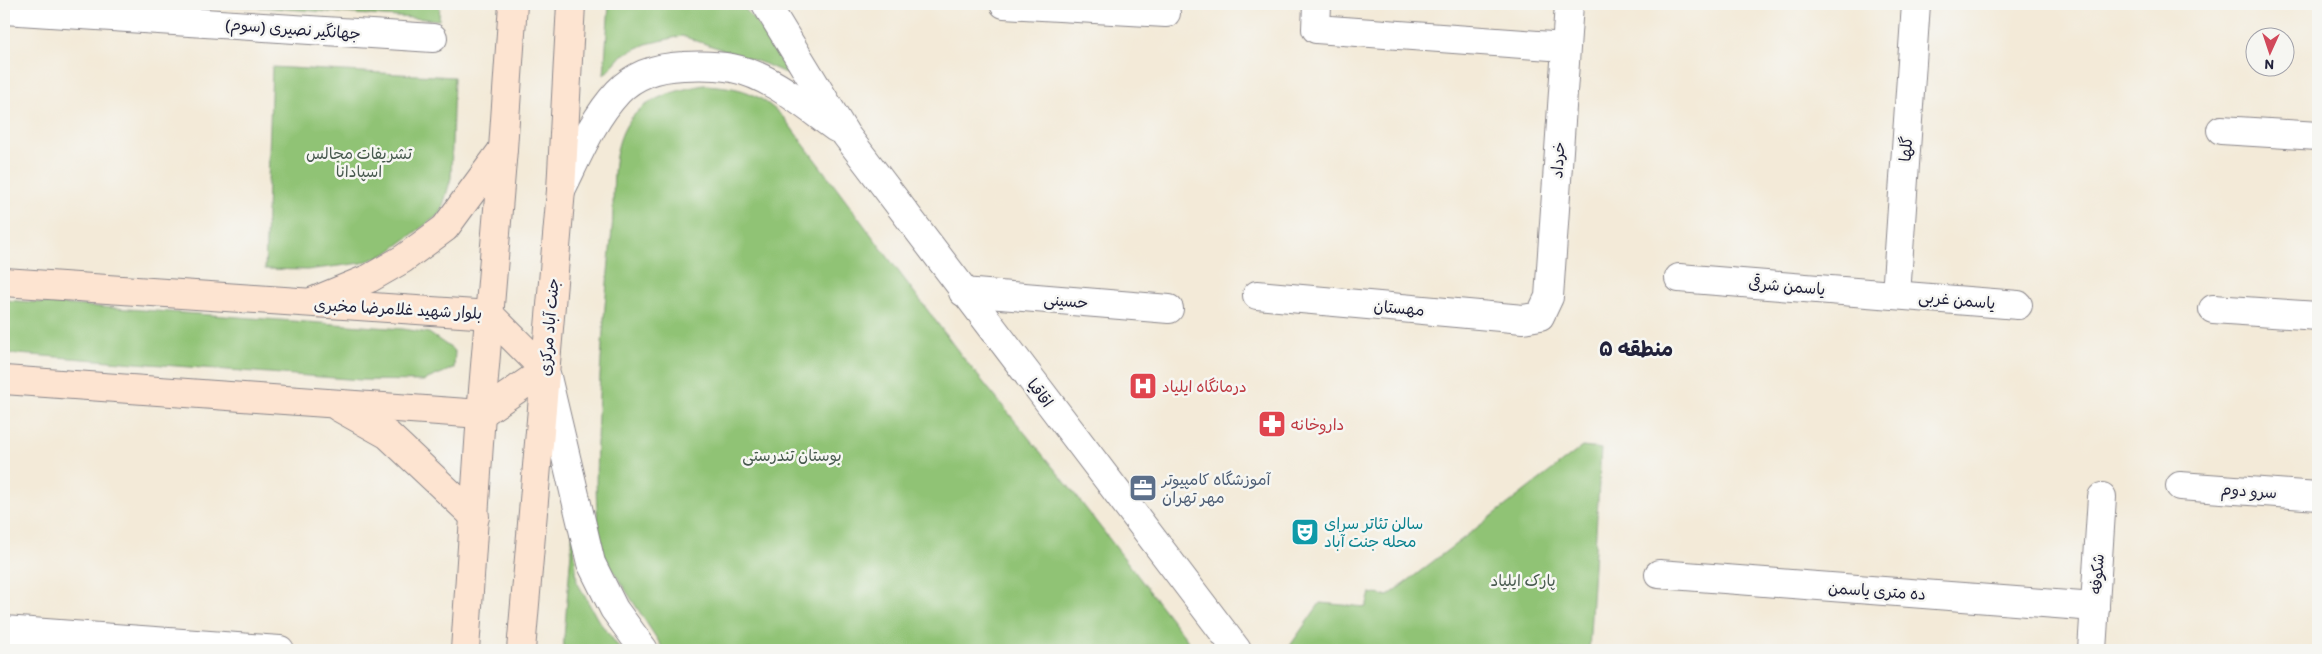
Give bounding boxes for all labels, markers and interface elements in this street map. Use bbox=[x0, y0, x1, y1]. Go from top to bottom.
street label: جهانگیر نصیری (سوم) bbox=[224, 15, 362, 46]
north arrow bbox=[2244, 28, 2294, 78]
text: N bbox=[2264, 56, 2275, 73]
street label: گلها bbox=[1896, 135, 1916, 162]
street label: خرداد bbox=[1547, 141, 1569, 179]
park label: تشریفات مجالس اسپادانا bbox=[306, 144, 412, 182]
street label: یاسمن شرقی bbox=[1748, 272, 1826, 299]
street label: جنت آباد مرکزی bbox=[535, 277, 563, 377]
street label: یاسمن غربی bbox=[1918, 287, 1996, 314]
street label: حسینی bbox=[1043, 290, 1089, 313]
street label: بلوار شهید غلامرضا مخبری bbox=[313, 295, 483, 324]
street label: مهستان bbox=[1373, 296, 1425, 320]
district label: منطقه ۵ bbox=[1599, 336, 1673, 361]
hospital icon: درمانگاه ایلیاد bbox=[1128, 371, 1158, 401]
street label: اقاقیا bbox=[1023, 375, 1057, 411]
place label: درمانگاه ایلیاد bbox=[1162, 377, 1247, 396]
pharmacy icon: داروخانه bbox=[1257, 409, 1287, 439]
place label: داروخانه bbox=[1291, 415, 1344, 435]
park label: بوستان تندرستی bbox=[742, 446, 842, 466]
place label: آموزشگاه کامپیوتر مهر تهران bbox=[1160, 470, 1272, 507]
office icon: آموزشگاه کامپیوتر مهر تهران bbox=[1128, 473, 1158, 503]
street label: سرو دوم bbox=[2220, 480, 2278, 505]
place label: سالن تئاتر سرای محله جنت آباد bbox=[1324, 514, 1423, 551]
theatre icon: سالن تئاتر سرای محله جنت آباد bbox=[1290, 517, 1320, 547]
street label: شکوفه bbox=[2086, 553, 2109, 595]
park label: پارک ایلیاد bbox=[1490, 571, 1556, 591]
street label: ده متری یاسمن bbox=[1827, 578, 1927, 604]

